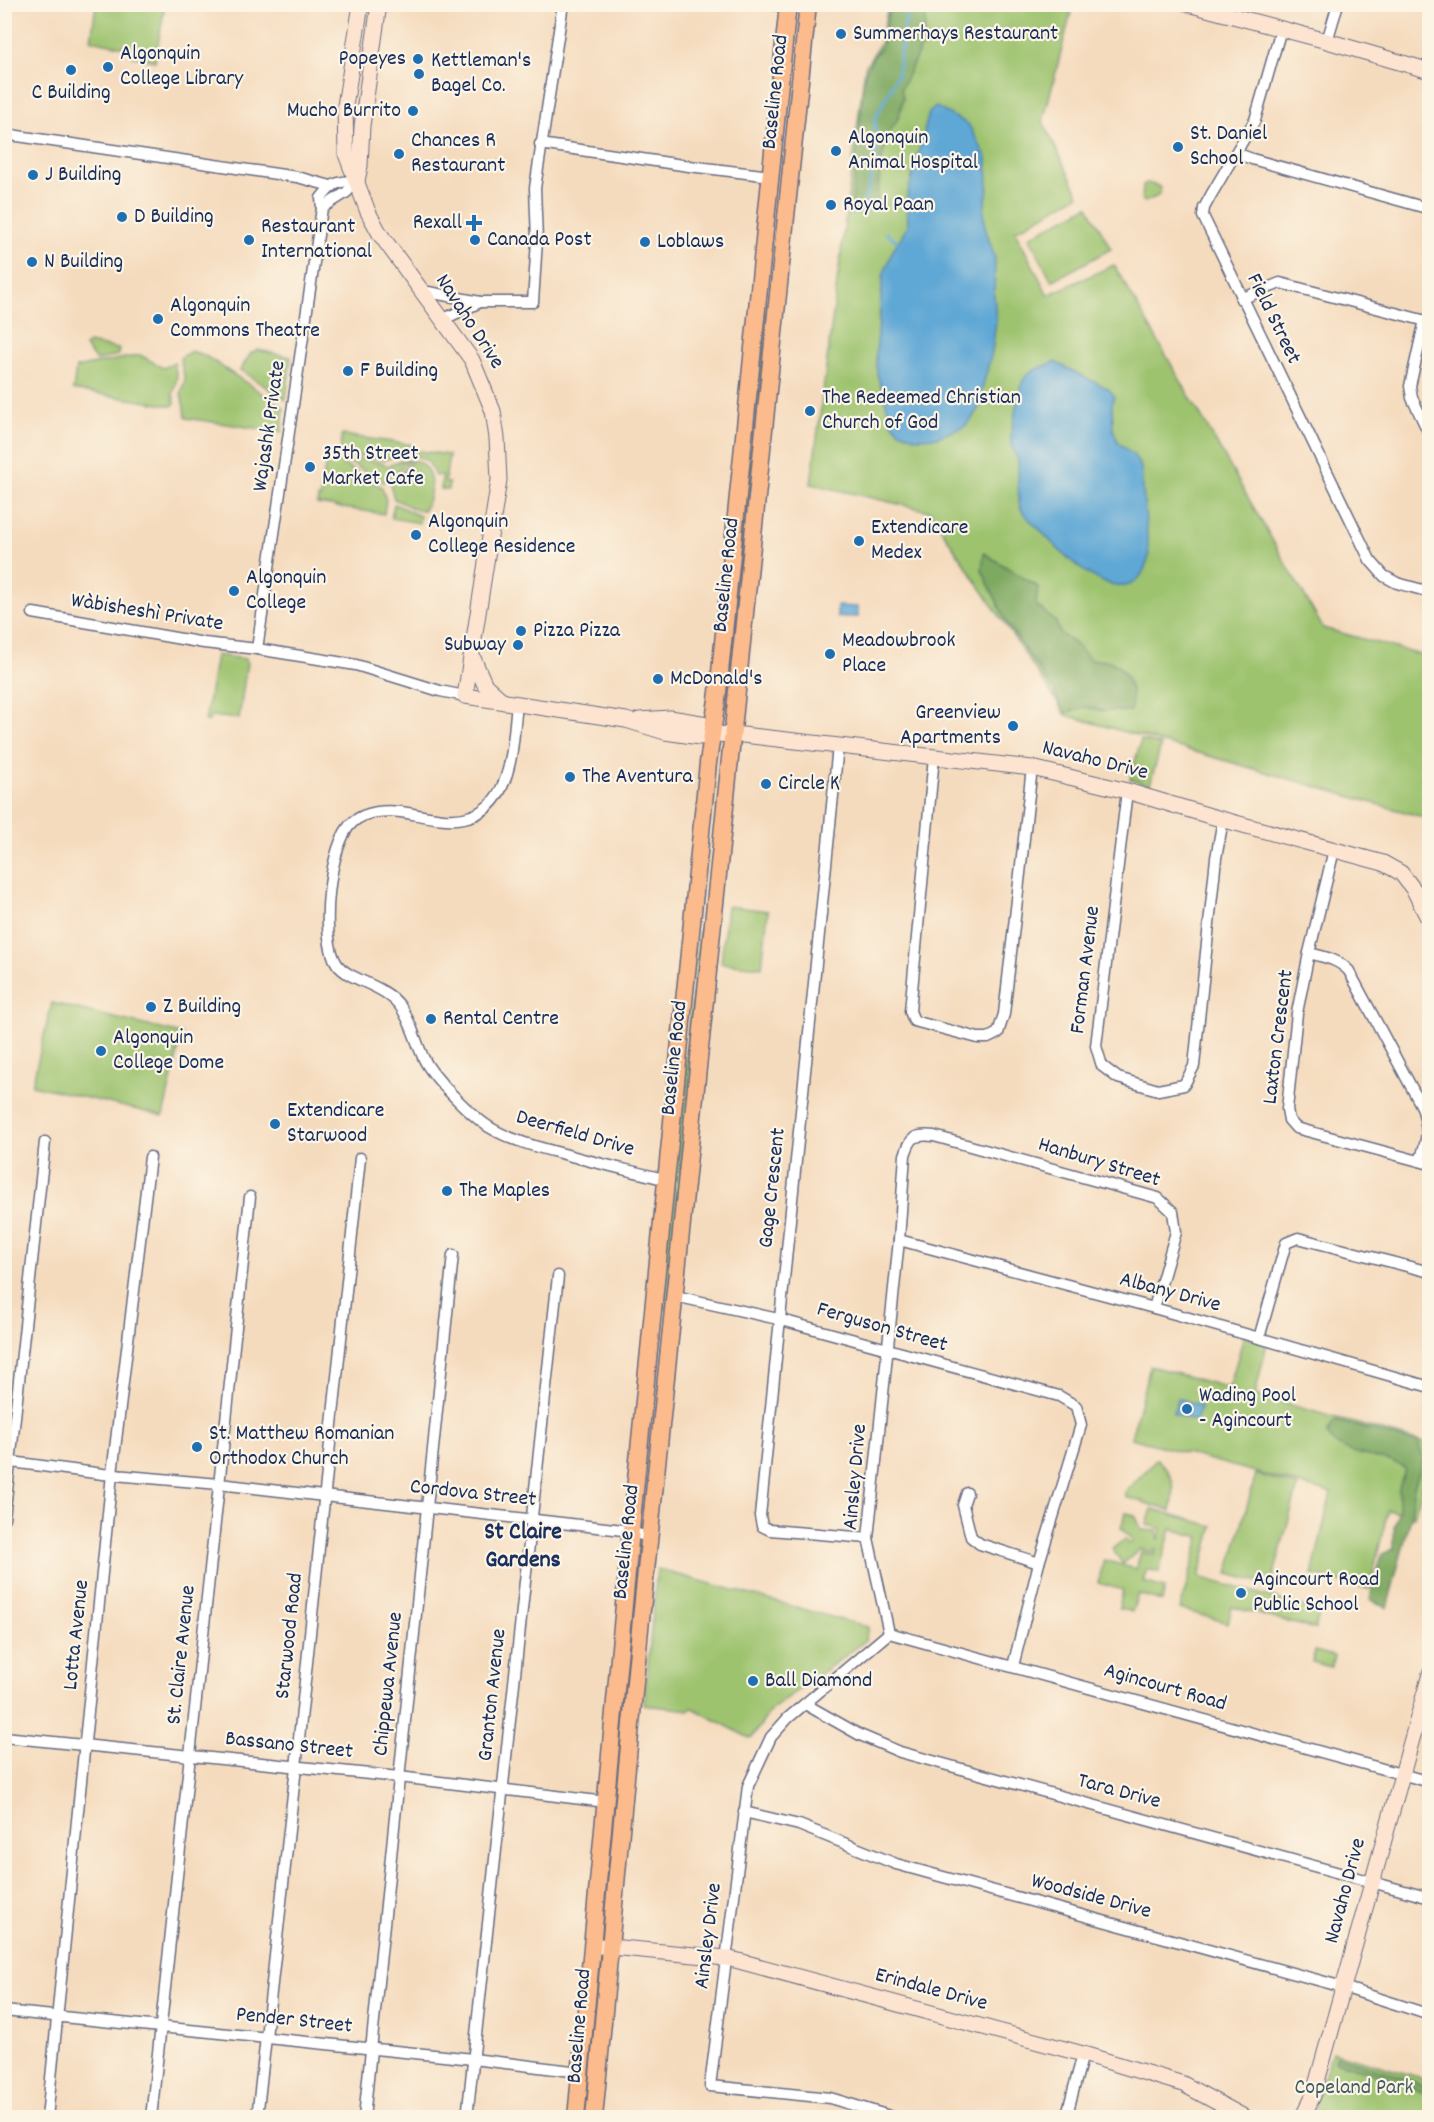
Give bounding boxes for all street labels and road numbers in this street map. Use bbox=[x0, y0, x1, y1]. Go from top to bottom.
street label: Baseline Road bbox=[755, 33, 797, 151]
street label: Navaho Drive bbox=[427, 268, 511, 376]
street label: Field Street bbox=[1238, 268, 1308, 370]
street label: Wajashk Private bbox=[245, 359, 295, 493]
street label: Baseline Road bbox=[706, 516, 748, 634]
street label: Wàbisheshì Private bbox=[68, 586, 226, 640]
street label: Navaho Drive bbox=[1039, 733, 1151, 789]
street label: Forman Avenue bbox=[1063, 904, 1109, 1036]
street label: Laxton Crescent bbox=[1255, 968, 1303, 1106]
street label: Baseline Road bbox=[654, 999, 696, 1117]
street label: Deerfield Drive bbox=[512, 1102, 638, 1166]
street label: Gage Crescent bbox=[751, 1126, 795, 1250]
street label: Hanbury Street bbox=[1034, 1130, 1164, 1196]
street label: Albany Drive bbox=[1116, 1265, 1224, 1321]
street label: Ferguson Street bbox=[813, 1295, 951, 1361]
street label: Ainsley Drive bbox=[836, 1422, 876, 1532]
street label: Cordova Street bbox=[408, 1472, 538, 1516]
street label: Baseline Road bbox=[606, 1483, 648, 1601]
street label: Starwood Road bbox=[268, 1571, 312, 1701]
street label: Lotta Avenue bbox=[56, 1578, 98, 1692]
street label: St. Claire Avenue bbox=[159, 1584, 205, 1726]
street label: Chippewa Avenue bbox=[366, 1610, 412, 1758]
street label: Granton Avenue bbox=[471, 1627, 515, 1763]
street label: Agincourt Road bbox=[1100, 1656, 1230, 1720]
street label: Bassano Street bbox=[224, 1724, 354, 1768]
street label: Tara Drive bbox=[1074, 1766, 1164, 1818]
street label: Navaho Drive bbox=[1317, 1835, 1375, 1947]
street label: Woodside Drive bbox=[1027, 1866, 1155, 1928]
street label: Ainsley Drive bbox=[687, 1881, 731, 1991]
street label: Erindale Drive bbox=[871, 1960, 991, 2020]
street label: Baseline Road bbox=[560, 1967, 600, 2085]
street label: Pender Street bbox=[234, 1999, 354, 2043]

